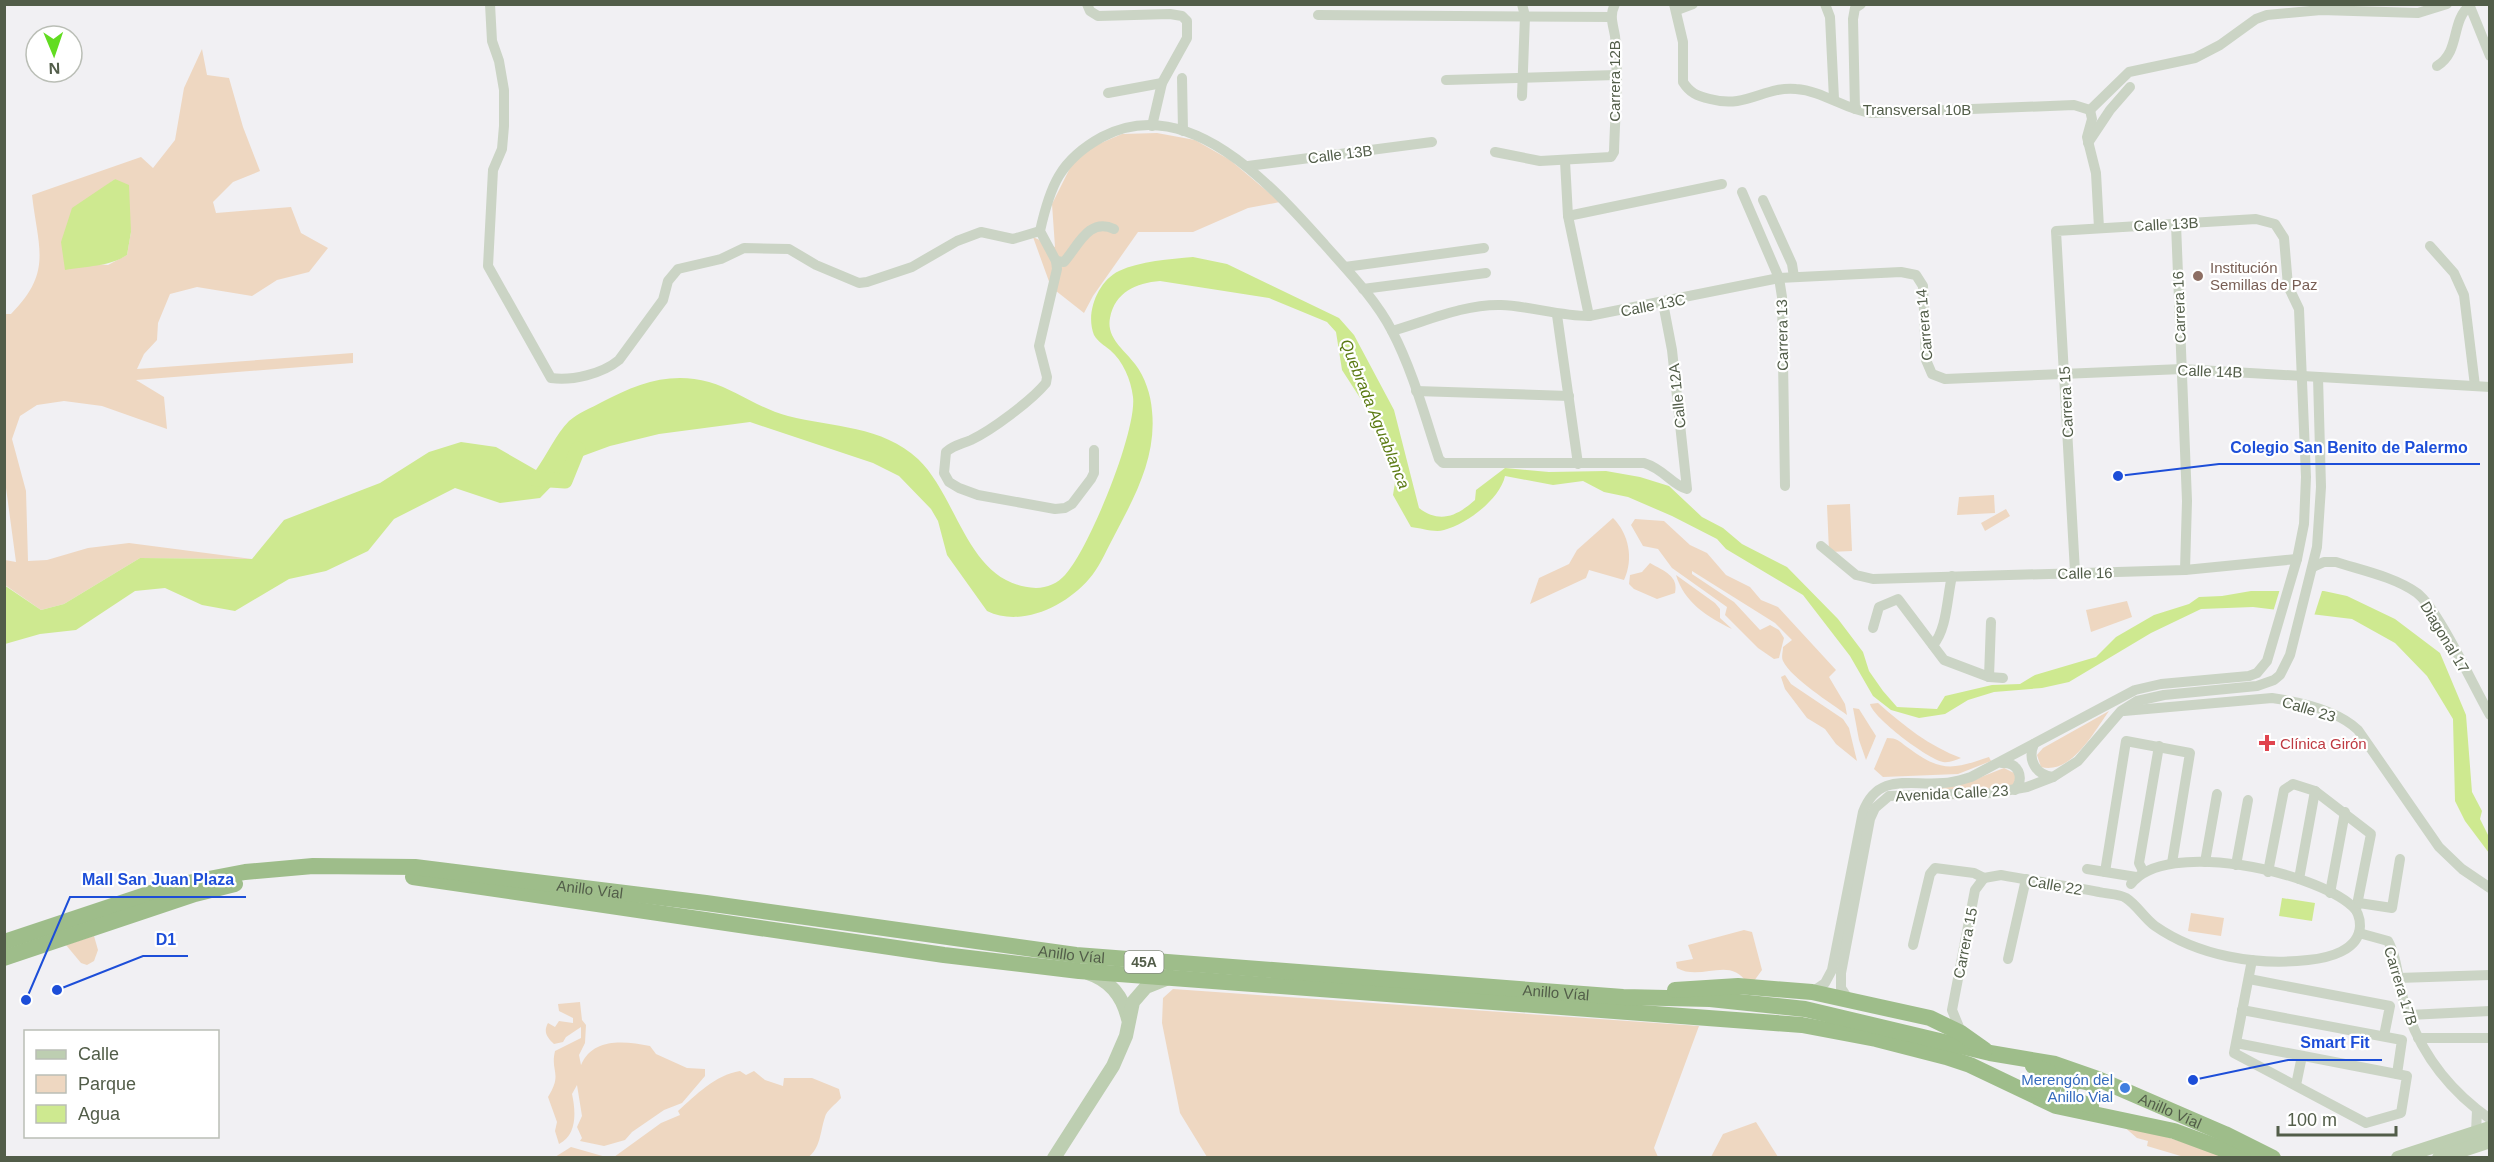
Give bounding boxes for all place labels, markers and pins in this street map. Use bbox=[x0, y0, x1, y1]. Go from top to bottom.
place label: Institución Semillas de Paz bbox=[2210, 259, 2318, 293]
marker: Institución Semillas de Paz bbox=[2191, 269, 2205, 283]
callout: Colegio San Benito de Palermo bbox=[2219, 430, 2480, 464]
marker: Clínica Girón bbox=[2258, 734, 2276, 752]
place label: Clínica Girón bbox=[2280, 735, 2367, 752]
callout: Mall San Juan Plaza bbox=[70, 863, 246, 897]
callout: D1 bbox=[143, 922, 188, 956]
callout: Smart Fit bbox=[2288, 1026, 2382, 1060]
place label: Merengón del Anillo Vial bbox=[2021, 1071, 2113, 1105]
marker: Merengón del Anillo Vial bbox=[2118, 1081, 2132, 1095]

